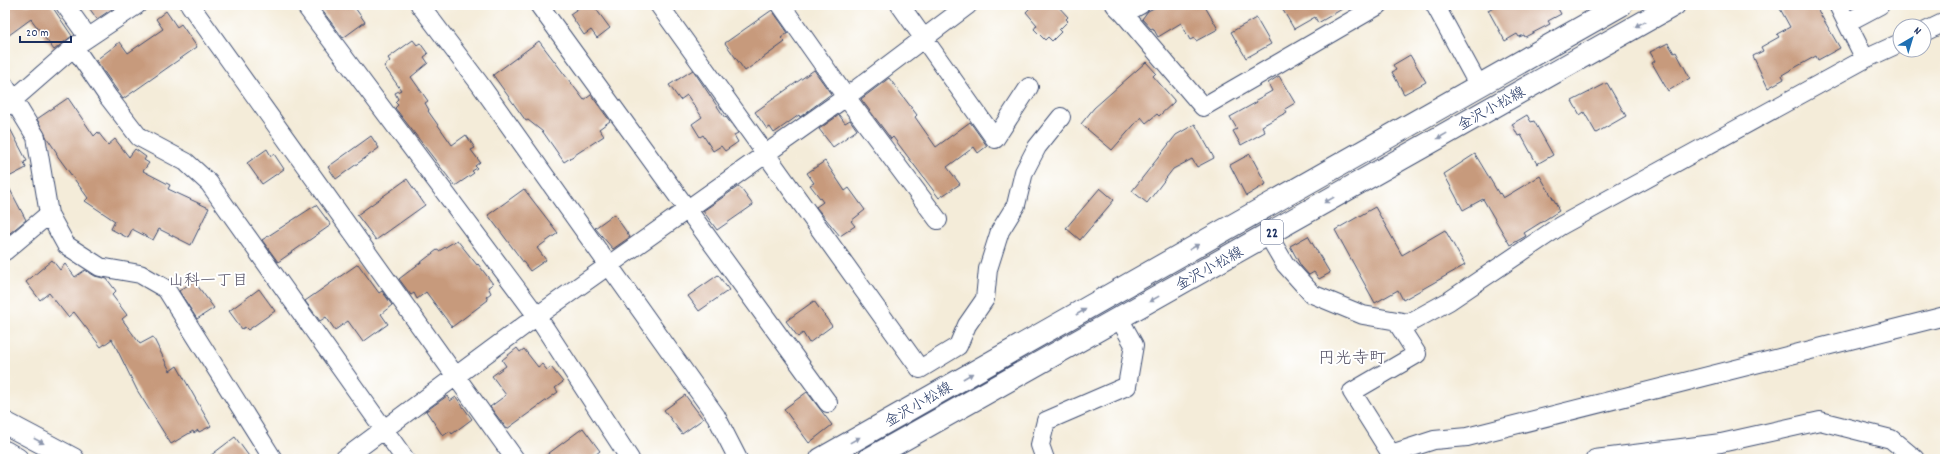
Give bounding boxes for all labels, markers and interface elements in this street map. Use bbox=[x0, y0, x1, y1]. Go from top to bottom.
scale bar bbox=[20, 18, 71, 44]
north arrow bbox=[1892, 18, 1932, 58]
one-way arrow bbox=[1634, 21, 1646, 28]
text: N bbox=[1910, 24, 1924, 40]
text: 20 m bbox=[26, 25, 49, 42]
street label: 金沢小松線 bbox=[1454, 82, 1530, 138]
one-way arrow bbox=[1436, 133, 1448, 140]
one-way arrow bbox=[1323, 197, 1334, 204]
road number: 22 bbox=[1261, 220, 1283, 244]
street label: 金沢小松線 bbox=[1172, 242, 1248, 298]
one-way arrow bbox=[1188, 244, 1200, 251]
district label: 山科一丁目 bbox=[168, 270, 248, 293]
one-way arrow bbox=[1148, 295, 1160, 302]
one-way arrow bbox=[1075, 308, 1087, 315]
district label: 円光寺町 bbox=[1318, 348, 1386, 372]
one-way arrow bbox=[962, 372, 974, 379]
street label: 金沢小松線 bbox=[881, 377, 957, 434]
one-way arrow bbox=[849, 437, 861, 444]
one-way arrow bbox=[33, 438, 45, 444]

